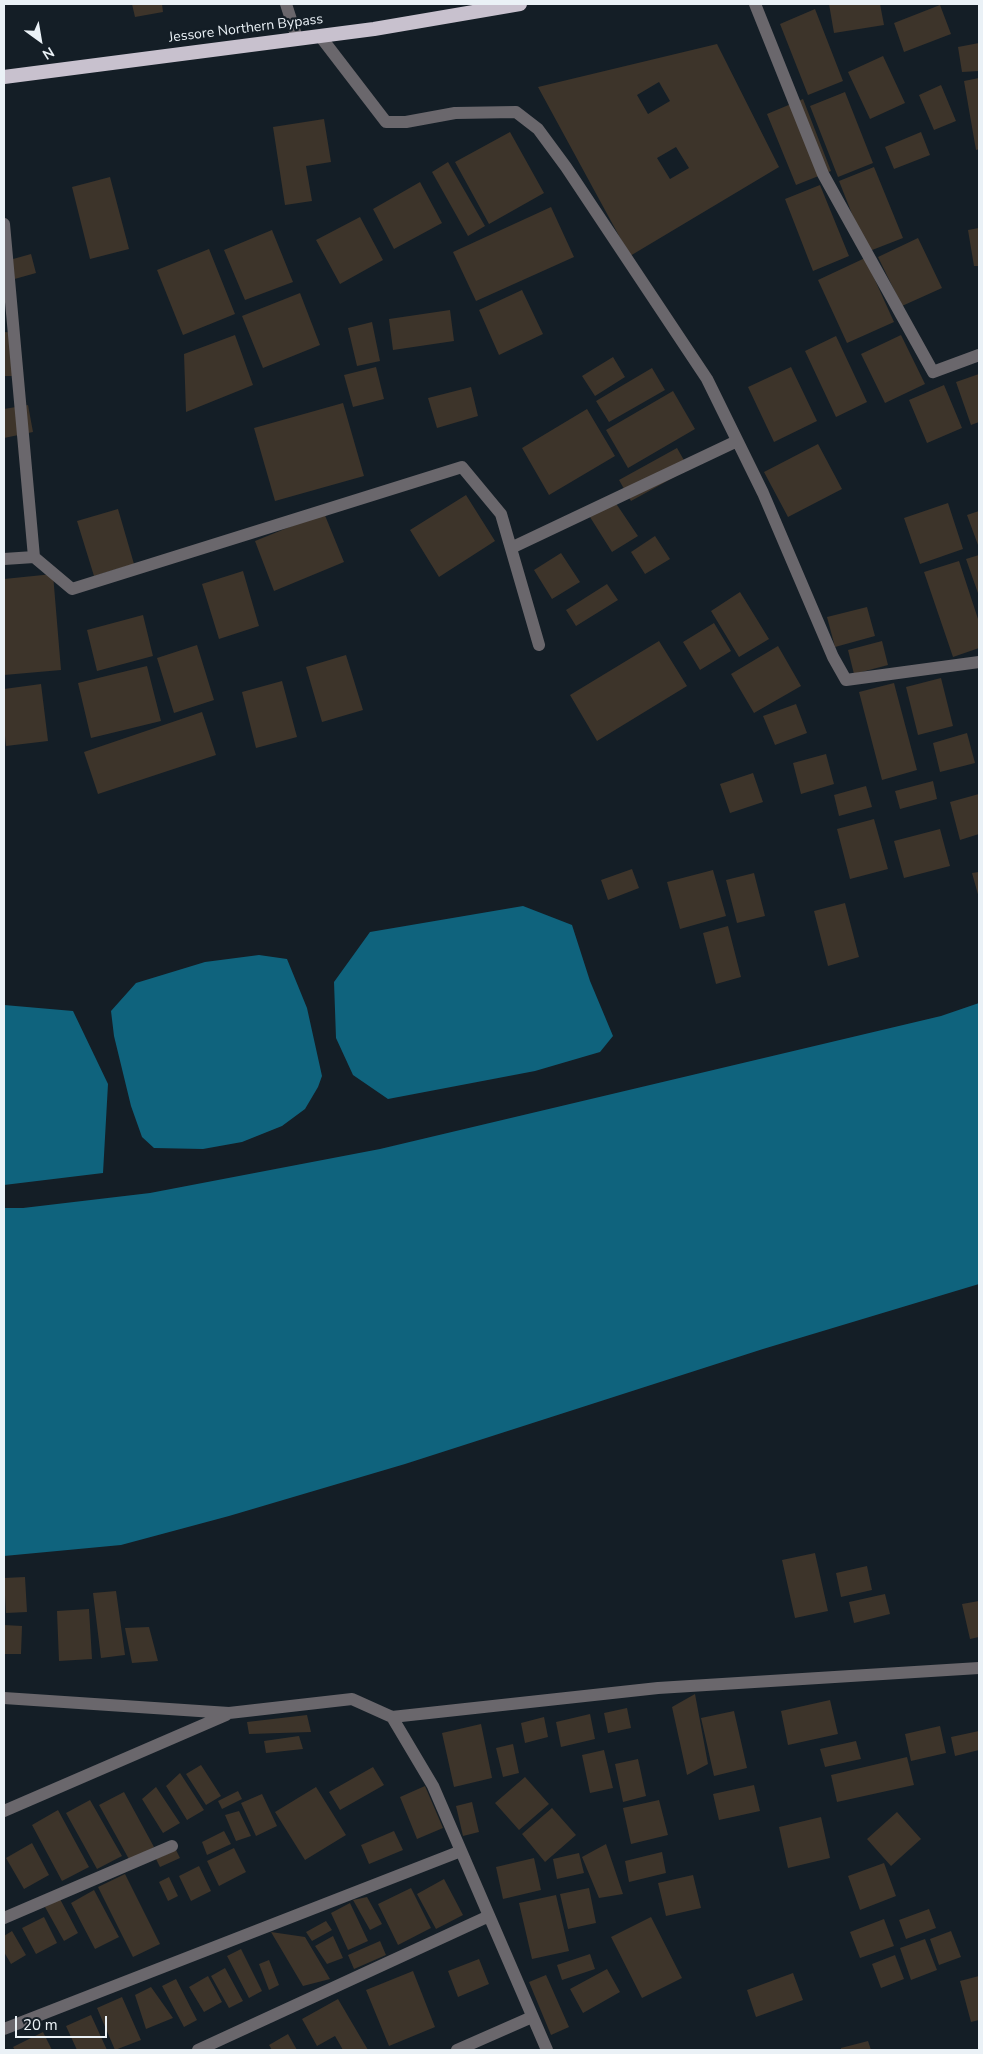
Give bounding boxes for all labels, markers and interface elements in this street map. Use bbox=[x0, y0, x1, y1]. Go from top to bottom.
street label: Jessore Northern Bypass bbox=[168, 11, 324, 47]
north arrow bbox=[15, 15, 65, 65]
text: N bbox=[39, 42, 58, 64]
scale bar bbox=[18, 2006, 110, 2038]
text: 20 m bbox=[23, 2015, 58, 2035]

